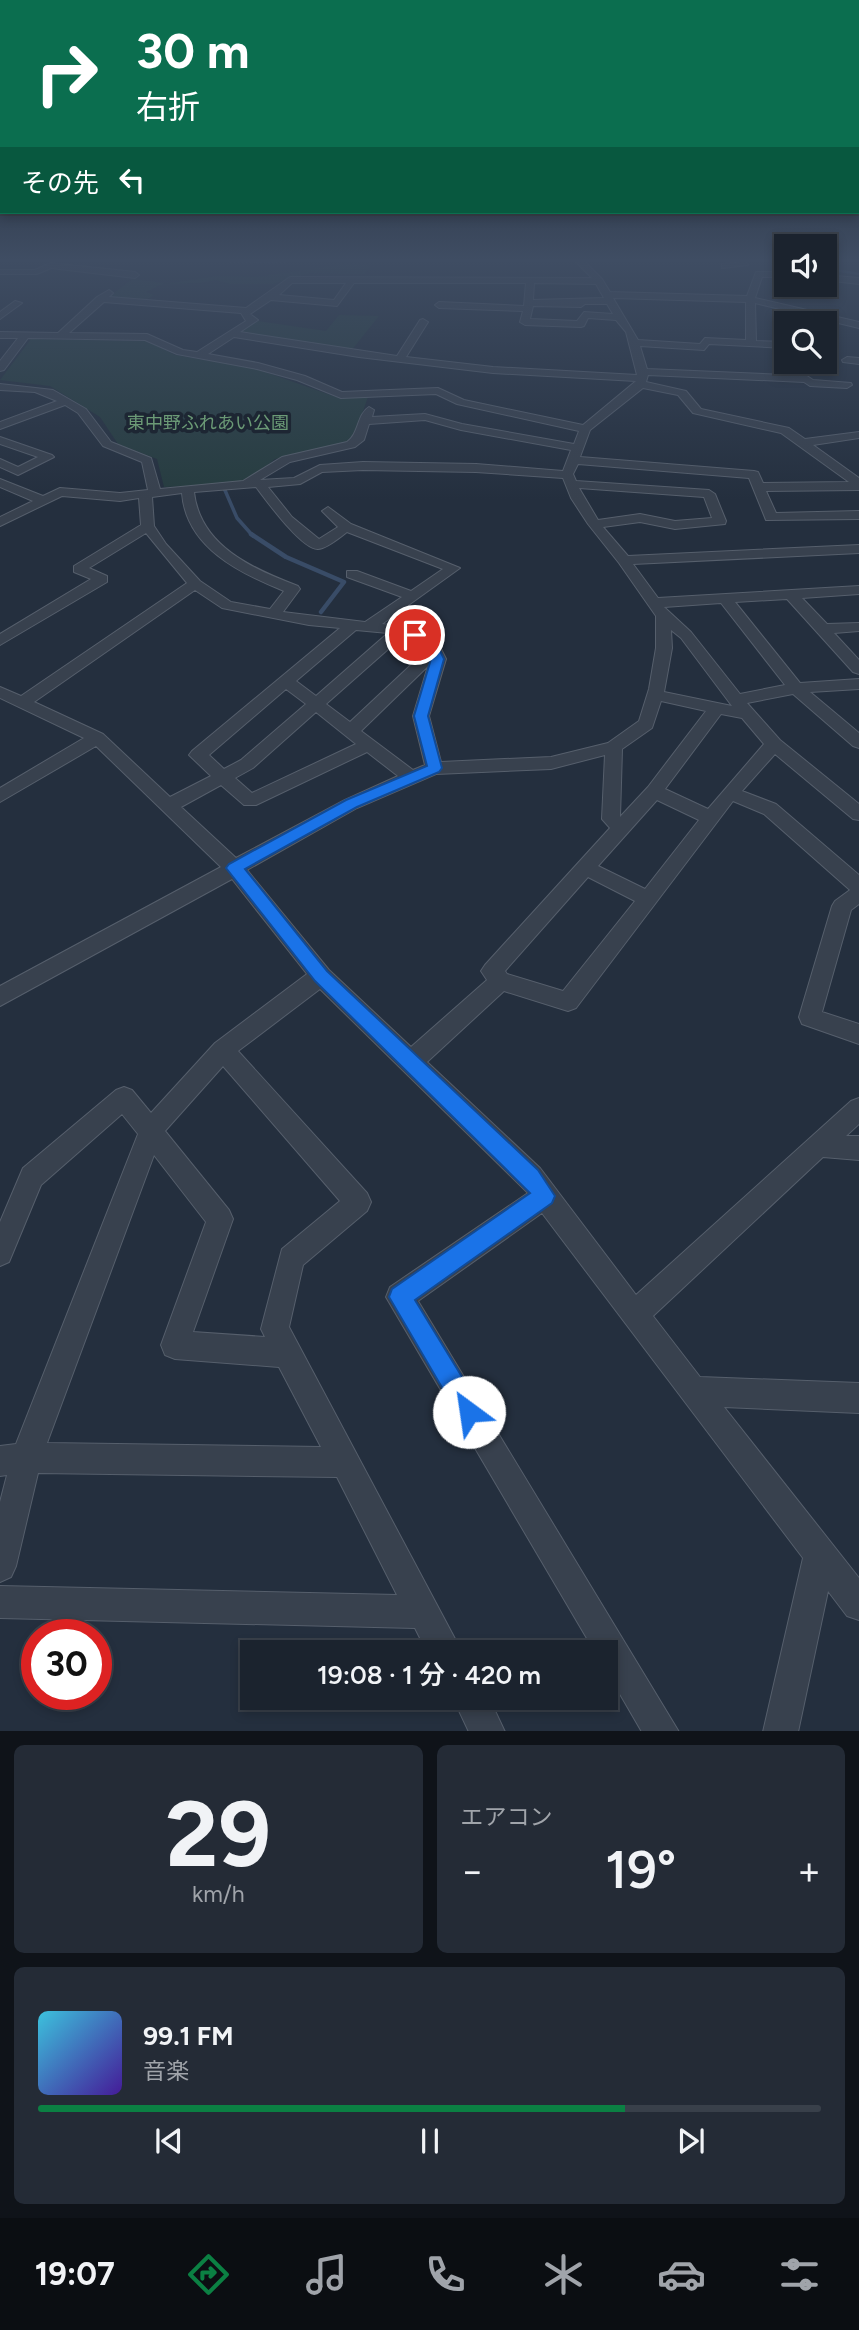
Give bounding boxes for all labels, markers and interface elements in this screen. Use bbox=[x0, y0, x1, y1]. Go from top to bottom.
text: 30 m bbox=[136, 21, 249, 80]
icon: right bbox=[21, 28, 112, 119]
text: 右折 bbox=[136, 88, 200, 126]
icon: left bbox=[113, 161, 151, 199]
text: その先 bbox=[21, 167, 99, 199]
map controls bbox=[774, 234, 837, 374]
button: sound bbox=[774, 234, 837, 297]
button: search bbox=[774, 311, 837, 374]
park label: 東中野ふれあい公園 bbox=[127, 412, 289, 434]
pin bbox=[385, 605, 445, 665]
icon: arrive bbox=[396, 616, 434, 654]
position arrow bbox=[432, 1375, 506, 1449]
speed limit sign: 30 bbox=[21, 1619, 112, 1710]
text: 19:08 · 1 分 · 420 m bbox=[317, 1659, 541, 1691]
text: 29 bbox=[166, 1780, 271, 1889]
text: エアコン bbox=[461, 1803, 553, 1831]
text: 19° bbox=[605, 1839, 676, 1901]
text: − bbox=[461, 1848, 484, 1894]
text: + bbox=[797, 1848, 821, 1894]
text: km/h bbox=[192, 1880, 245, 1908]
text: 99.1 FM bbox=[143, 2020, 233, 2052]
text: 音楽 bbox=[143, 2057, 189, 2085]
icon: previous bbox=[150, 2122, 188, 2160]
icon: pause bbox=[411, 2122, 449, 2160]
icon: next bbox=[672, 2122, 710, 2160]
icon: directions bbox=[184, 2250, 233, 2299]
icon: music bbox=[302, 2250, 351, 2299]
icon: phone bbox=[421, 2250, 470, 2299]
icon: climate bbox=[539, 2250, 588, 2299]
icon: car bbox=[657, 2250, 706, 2299]
icon: filters bbox=[775, 2250, 824, 2299]
text: 19:07 bbox=[35, 2255, 115, 2293]

